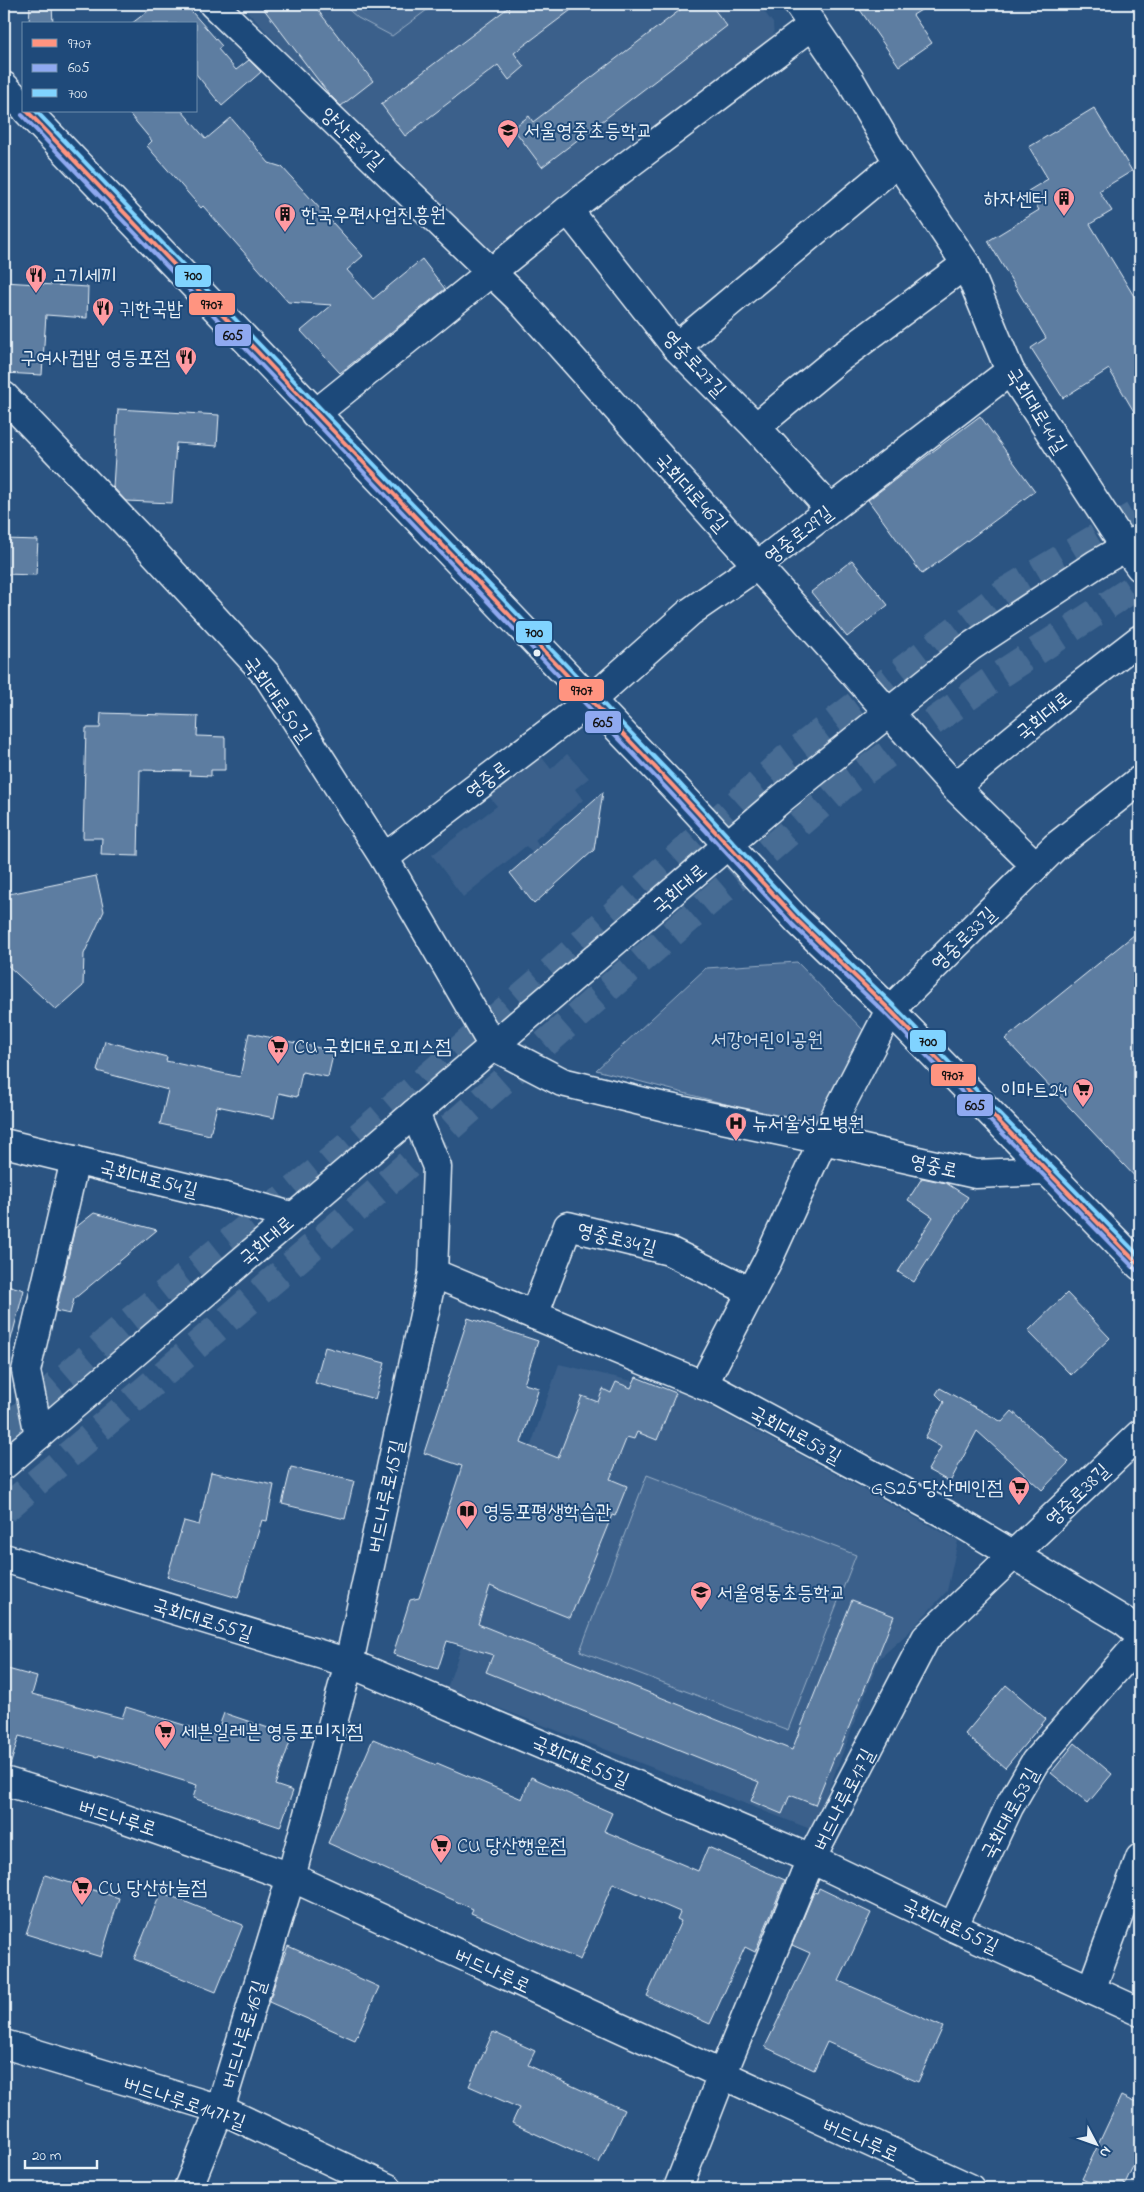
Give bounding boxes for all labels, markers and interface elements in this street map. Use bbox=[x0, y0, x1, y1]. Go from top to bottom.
legend bbox=[22, 22, 198, 112]
text: 9707 bbox=[68, 33, 91, 55]
text: 605 bbox=[68, 57, 90, 79]
text: 700 bbox=[68, 83, 88, 105]
street label: 양산로31길 bbox=[313, 102, 390, 178]
school or university icon: 서울영중초등학교 bbox=[496, 118, 520, 149]
place label: 서울영중초등학교 bbox=[524, 118, 653, 147]
place label: 하자센터 bbox=[984, 186, 1048, 215]
building icon: 하자센터 bbox=[1052, 186, 1076, 217]
building icon: 한국우편사업진흥원 bbox=[273, 202, 297, 233]
place label: 한국우편사업진흥원 bbox=[301, 202, 446, 231]
restaurant icon: 고기세끼 bbox=[24, 263, 48, 294]
place label: 고기세끼 bbox=[52, 263, 116, 292]
line badge: 700 bbox=[174, 264, 212, 288]
text: 700 bbox=[184, 266, 202, 287]
line badge: 9707 bbox=[188, 292, 236, 316]
text: 9707 bbox=[200, 295, 223, 316]
restaurant icon: 귀한국밥 bbox=[91, 296, 115, 327]
place label: 귀한국밥 bbox=[119, 296, 183, 325]
line badge: 605 bbox=[214, 323, 252, 347]
street label: 영중로27길 bbox=[654, 325, 732, 405]
text: 605 bbox=[222, 326, 243, 347]
place label: 구여사컵밥 영등포점 bbox=[20, 345, 170, 374]
restaurant icon: 구여사컵밥 영등포점 bbox=[174, 345, 198, 376]
street label: 국회대로44길 bbox=[997, 363, 1073, 460]
street label: 국회대로46길 bbox=[647, 448, 734, 540]
street label: 영중로29길 bbox=[759, 500, 840, 572]
line badge: 700 bbox=[515, 620, 553, 644]
text: 700 bbox=[525, 623, 543, 644]
unlabelled marker bbox=[532, 648, 542, 658]
street label: 국회대로50길 bbox=[235, 651, 317, 750]
line badge: 9707 bbox=[558, 678, 605, 702]
text: 9707 bbox=[570, 681, 593, 702]
street label: 국회대로 bbox=[1010, 685, 1079, 748]
line badge: 605 bbox=[584, 710, 622, 734]
text: 605 bbox=[592, 713, 613, 734]
street label: 영중로 bbox=[460, 755, 517, 807]
street label: 국회대로 bbox=[647, 858, 714, 922]
street label: 영중로33길 bbox=[926, 901, 1004, 978]
park label: 서강어린이공원 bbox=[711, 1027, 823, 1056]
line badge: 700 bbox=[909, 1029, 947, 1053]
text: 700 bbox=[919, 1032, 937, 1053]
supermarket icon: CU 국회대로오피스점 bbox=[266, 1034, 290, 1065]
place label: CU 국회대로오피스점 bbox=[294, 1034, 451, 1063]
line badge: 9707 bbox=[930, 1063, 977, 1087]
text: 9707 bbox=[941, 1066, 964, 1087]
place label: 이마트24 bbox=[1001, 1077, 1067, 1106]
supermarket icon: 이마트24 bbox=[1071, 1077, 1095, 1108]
line badge: 605 bbox=[956, 1093, 994, 1117]
text: 605 bbox=[964, 1096, 985, 1117]
hospital icon: 뉴서울성모병원 bbox=[724, 1111, 748, 1142]
place label: 뉴서울성모병원 bbox=[752, 1111, 865, 1140]
street label: 영중로 bbox=[907, 1148, 960, 1187]
street label: 국회대로54길 bbox=[96, 1154, 200, 1207]
street label: 국회대로 bbox=[234, 1210, 301, 1274]
street label: 영중로34길 bbox=[574, 1217, 659, 1264]
street label: 국회대로53길 bbox=[744, 1400, 846, 1473]
street label: 버드나루로15길 bbox=[361, 1438, 414, 1555]
street label: 영중로38길 bbox=[1040, 1458, 1118, 1534]
place label: GS25 당산메인점 bbox=[871, 1475, 1003, 1504]
supermarket icon: GS25 당산메인점 bbox=[1007, 1475, 1031, 1506]
library icon: 영등포평생학습관 bbox=[455, 1499, 479, 1530]
place label: 영등포평생학습관 bbox=[483, 1499, 612, 1528]
school or university icon: 서울영동초등학교 bbox=[689, 1580, 713, 1611]
place label: 서울영동초등학교 bbox=[717, 1580, 846, 1609]
street label: 국회대로55길 bbox=[149, 1592, 256, 1650]
supermarket icon: 세븐일레븐 영등포미진점 bbox=[153, 1719, 177, 1750]
place label: 세븐일레븐 영등포미진점 bbox=[181, 1719, 363, 1748]
street label: 국회대로55길 bbox=[527, 1730, 633, 1797]
street label: 버드나루로17길 bbox=[807, 1744, 883, 1856]
street label: 국회대로53길 bbox=[975, 1763, 1048, 1865]
street label: 버드나루로 bbox=[74, 1793, 160, 1846]
supermarket icon: CU 당산행운점 bbox=[429, 1833, 453, 1864]
place label: CU 당산행운점 bbox=[457, 1833, 566, 1862]
supermarket icon: CU 당산하늘점 bbox=[70, 1875, 94, 1906]
place label: CU 당산하늘점 bbox=[98, 1875, 207, 1904]
street label: 국회대로55길 bbox=[897, 1892, 1003, 1962]
street label: 버드나루로 bbox=[449, 1942, 535, 2002]
street label: 버드나루로16길 bbox=[215, 1977, 276, 2092]
street label: 버드나루로14가길 bbox=[119, 2070, 249, 2139]
street label: 버드나루로 bbox=[817, 2112, 903, 2171]
north arrow bbox=[1072, 2120, 1122, 2170]
scale bar bbox=[25, 2137, 98, 2169]
text: N bbox=[1094, 2141, 1116, 2162]
text: 20 m bbox=[32, 2145, 62, 2167]

